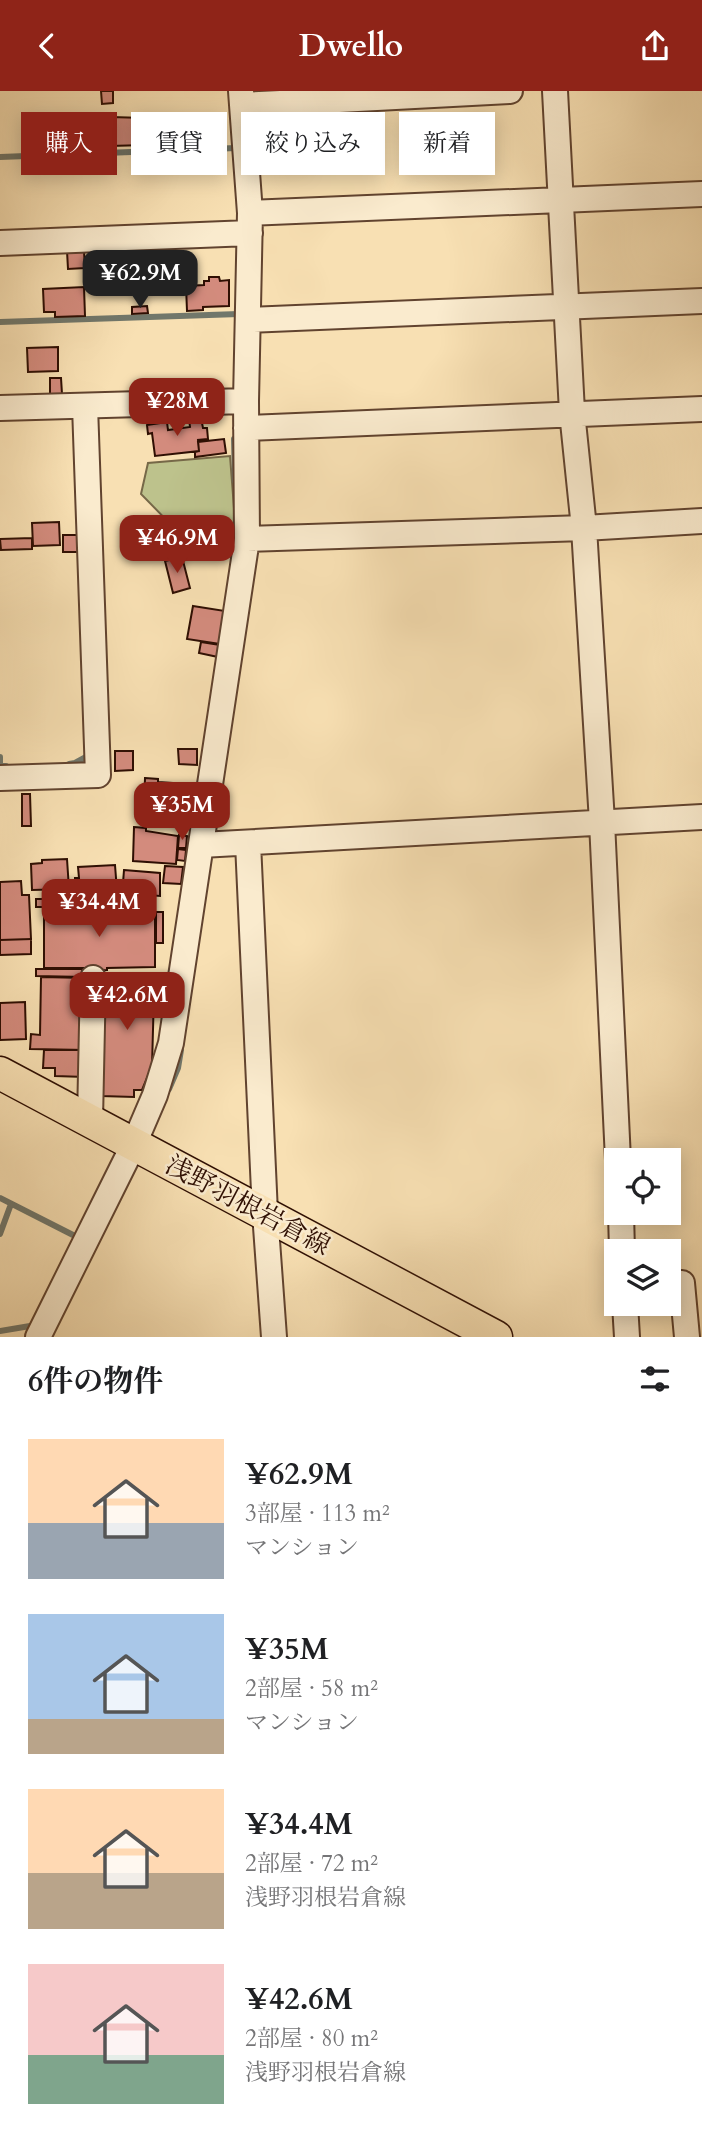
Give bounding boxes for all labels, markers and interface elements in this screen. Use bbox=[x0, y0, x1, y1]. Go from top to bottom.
text: Dwello bbox=[299, 24, 403, 68]
icon: back bbox=[28, 27, 66, 65]
icon: share bbox=[636, 27, 674, 65]
chip: 購入 bbox=[21, 112, 117, 175]
chip: 賃貸 bbox=[131, 112, 227, 175]
chip: 絞り込み bbox=[241, 112, 385, 175]
chip: 新着 bbox=[399, 112, 495, 175]
pin: ¥62.9M bbox=[83, 251, 197, 310]
text: ¥62.9M bbox=[99, 257, 181, 288]
pin: ¥28M bbox=[136, 379, 218, 438]
text: ¥28M bbox=[145, 385, 209, 416]
pin: ¥46.9M bbox=[120, 515, 234, 575]
text: ¥46.9M bbox=[136, 522, 218, 553]
pin: ¥35M bbox=[141, 783, 223, 842]
text: ¥35M bbox=[150, 789, 214, 820]
pin: ¥34.4M bbox=[42, 879, 156, 939]
text: ¥34.4M bbox=[58, 886, 140, 917]
pin: ¥42.6M bbox=[70, 972, 184, 1032]
text: ¥42.6M bbox=[86, 979, 168, 1010]
street label: 浅野羽根岩倉線 bbox=[159, 1147, 336, 1264]
map controls bbox=[604, 1148, 681, 1316]
button: locate bbox=[604, 1148, 681, 1225]
button: layers bbox=[604, 1239, 681, 1316]
icon: filters bbox=[636, 1360, 674, 1398]
text: 6件の物件 bbox=[28, 1361, 163, 1402]
text: ¥62.9M bbox=[245, 1454, 353, 1495]
icon: home bbox=[84, 1467, 168, 1551]
text: 3部屋 · 113 m² bbox=[245, 1498, 390, 1529]
text: マンション bbox=[245, 1532, 359, 1563]
text: ¥35M bbox=[245, 1629, 329, 1670]
icon: home bbox=[84, 1642, 168, 1726]
text: 2部屋 · 58 m² bbox=[245, 1673, 378, 1704]
text: マンション bbox=[245, 1707, 359, 1738]
text: ¥34.4M bbox=[245, 1804, 353, 1845]
icon: home bbox=[84, 1817, 168, 1901]
text: 2部屋 · 72 m² bbox=[245, 1848, 378, 1879]
text: 浅野羽根岩倉線 bbox=[245, 1882, 406, 1913]
text: ¥42.6M bbox=[245, 1979, 353, 2020]
icon: home bbox=[84, 1992, 168, 2076]
text: 2部屋 · 80 m² bbox=[245, 2023, 378, 2054]
text: 浅野羽根岩倉線 bbox=[245, 2057, 406, 2088]

